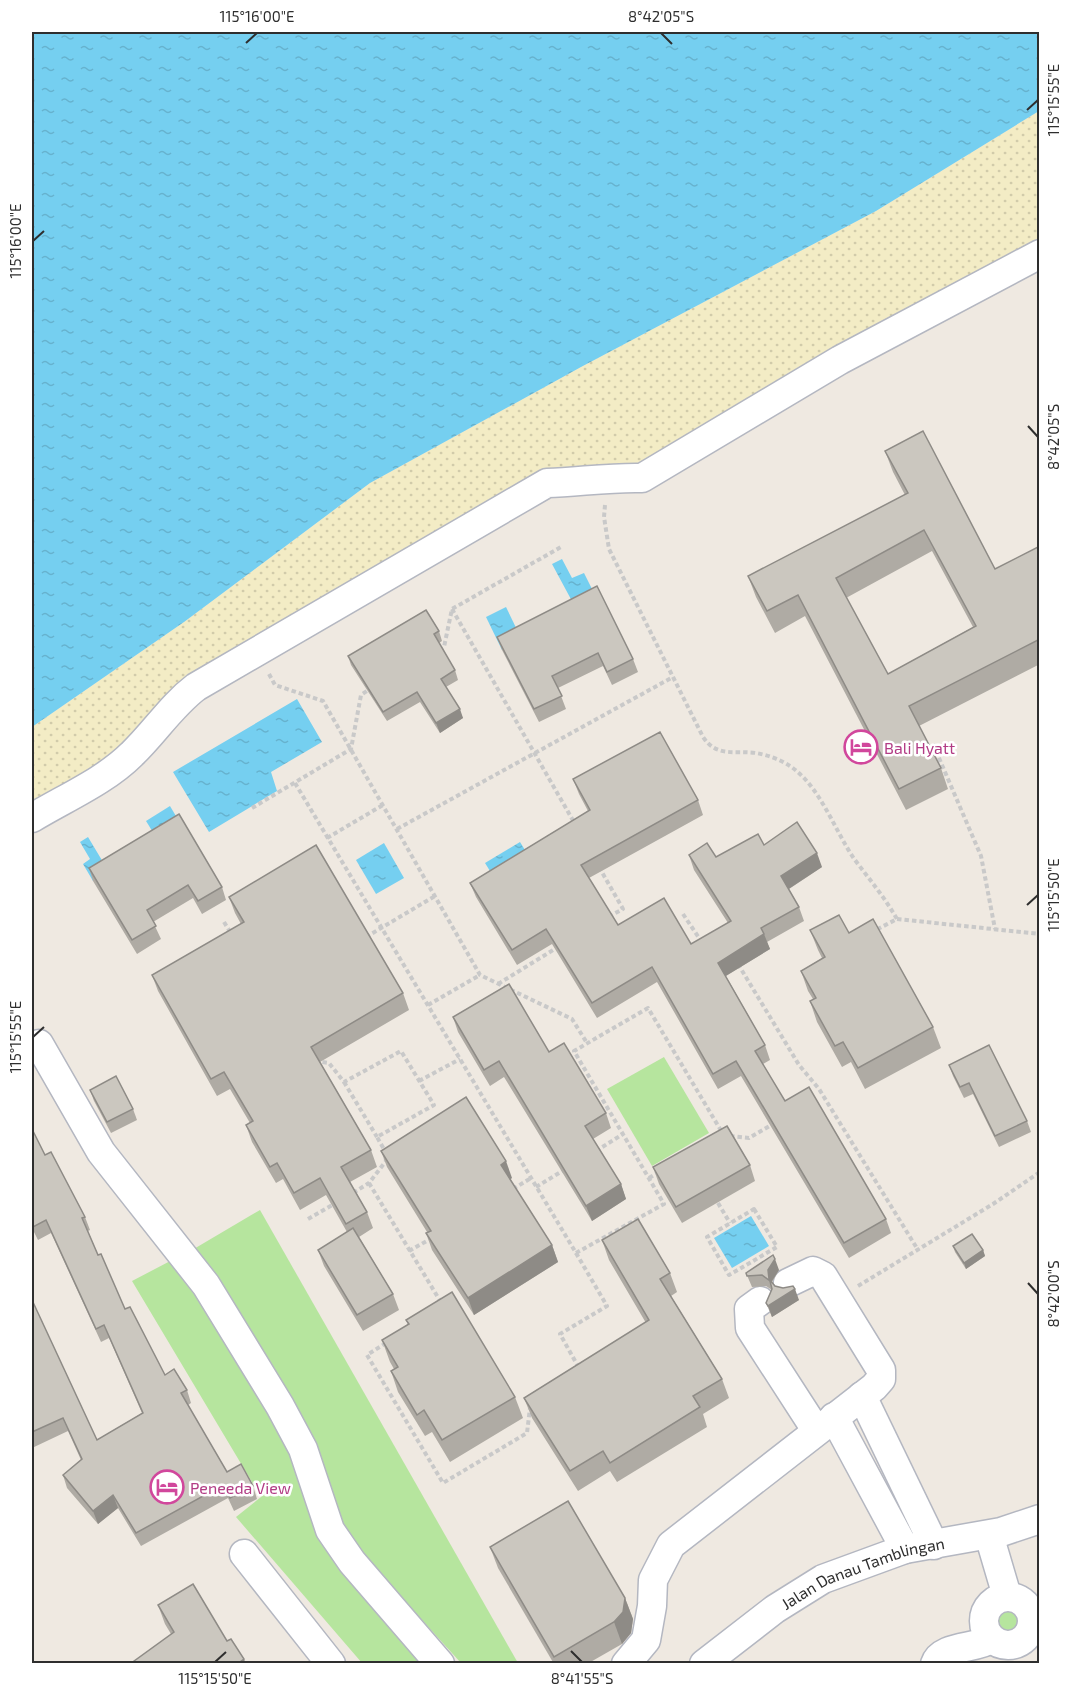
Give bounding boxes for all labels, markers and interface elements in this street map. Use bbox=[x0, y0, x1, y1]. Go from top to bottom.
text: 115°16'00"E bbox=[220, 7, 294, 25]
text: 8°42'05"S bbox=[628, 7, 694, 25]
text: 115°15'55"E bbox=[1044, 64, 1062, 136]
text: 115°16'00"E bbox=[6, 204, 24, 278]
text: 8°42'05"S bbox=[1044, 404, 1062, 470]
hotel icon: Bali Hyatt bbox=[843, 729, 879, 765]
place label: Bali Hyatt bbox=[884, 738, 955, 757]
text: 115°15'50"E bbox=[1044, 858, 1062, 932]
text: 115°15'55"E bbox=[6, 1001, 24, 1073]
text: 8°42'00"S bbox=[1044, 1260, 1062, 1328]
hotel icon: Peneeda View bbox=[149, 1469, 185, 1505]
place label: Peneeda View bbox=[190, 1478, 291, 1497]
street label: Jalan Danau Tamblingan bbox=[777, 1533, 946, 1613]
text: 115°15'50"E bbox=[178, 1669, 252, 1687]
text: 8°41'55"S bbox=[551, 1669, 613, 1687]

